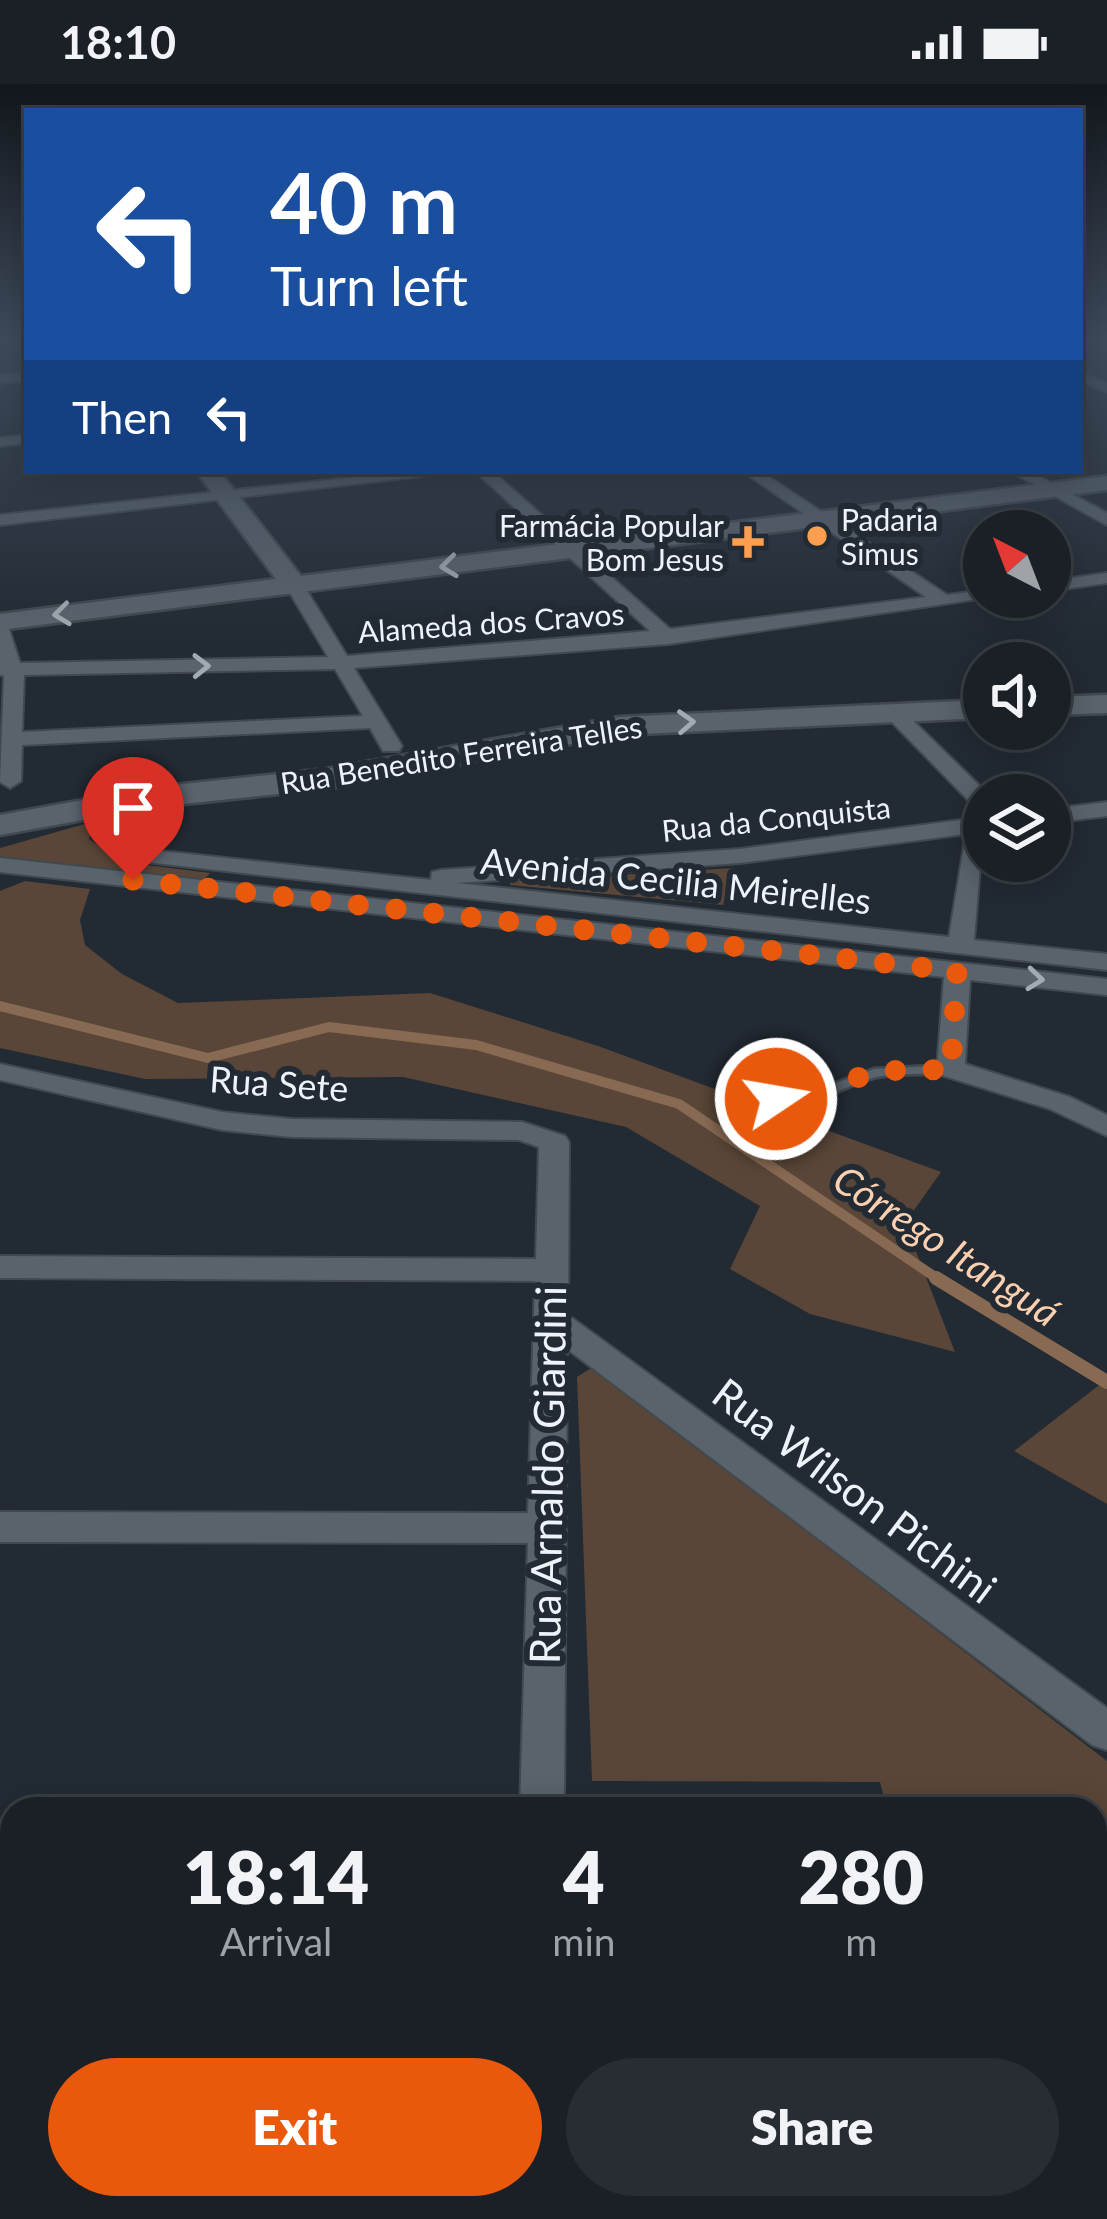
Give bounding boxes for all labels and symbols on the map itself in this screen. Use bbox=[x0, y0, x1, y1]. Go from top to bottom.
place label: Padaria Simus bbox=[841, 501, 938, 571]
place label: Farmácia Popular Bom Jesus bbox=[499, 507, 724, 577]
north arrow bbox=[963, 510, 1071, 618]
marker: Padaria Simus bbox=[804, 523, 830, 549]
marker: Farmácia Popular Bom Jesus bbox=[735, 529, 761, 555]
one-way arrow bbox=[439, 553, 459, 579]
street label: Alameda dos Cravos bbox=[357, 595, 625, 649]
one-way arrow bbox=[52, 601, 72, 627]
one-way arrow bbox=[192, 653, 211, 679]
street label: Rua Benedito Ferreira Telles bbox=[278, 708, 644, 800]
one-way arrow bbox=[677, 709, 696, 735]
pin bbox=[82, 757, 184, 880]
street label: Rua da Conquista bbox=[660, 788, 892, 848]
street label: Avenida Cecilia Meirelles bbox=[479, 838, 873, 922]
one-way arrow bbox=[1025, 966, 1045, 992]
position arrow bbox=[713, 1036, 839, 1162]
street label: Rua Sete bbox=[208, 1056, 350, 1110]
water label: Córrego Itanguá bbox=[826, 1155, 1069, 1335]
street label: Rua Arnaldo Giardini bbox=[519, 1286, 575, 1664]
street label: Rua Wilson Pichini bbox=[704, 1367, 1006, 1613]

